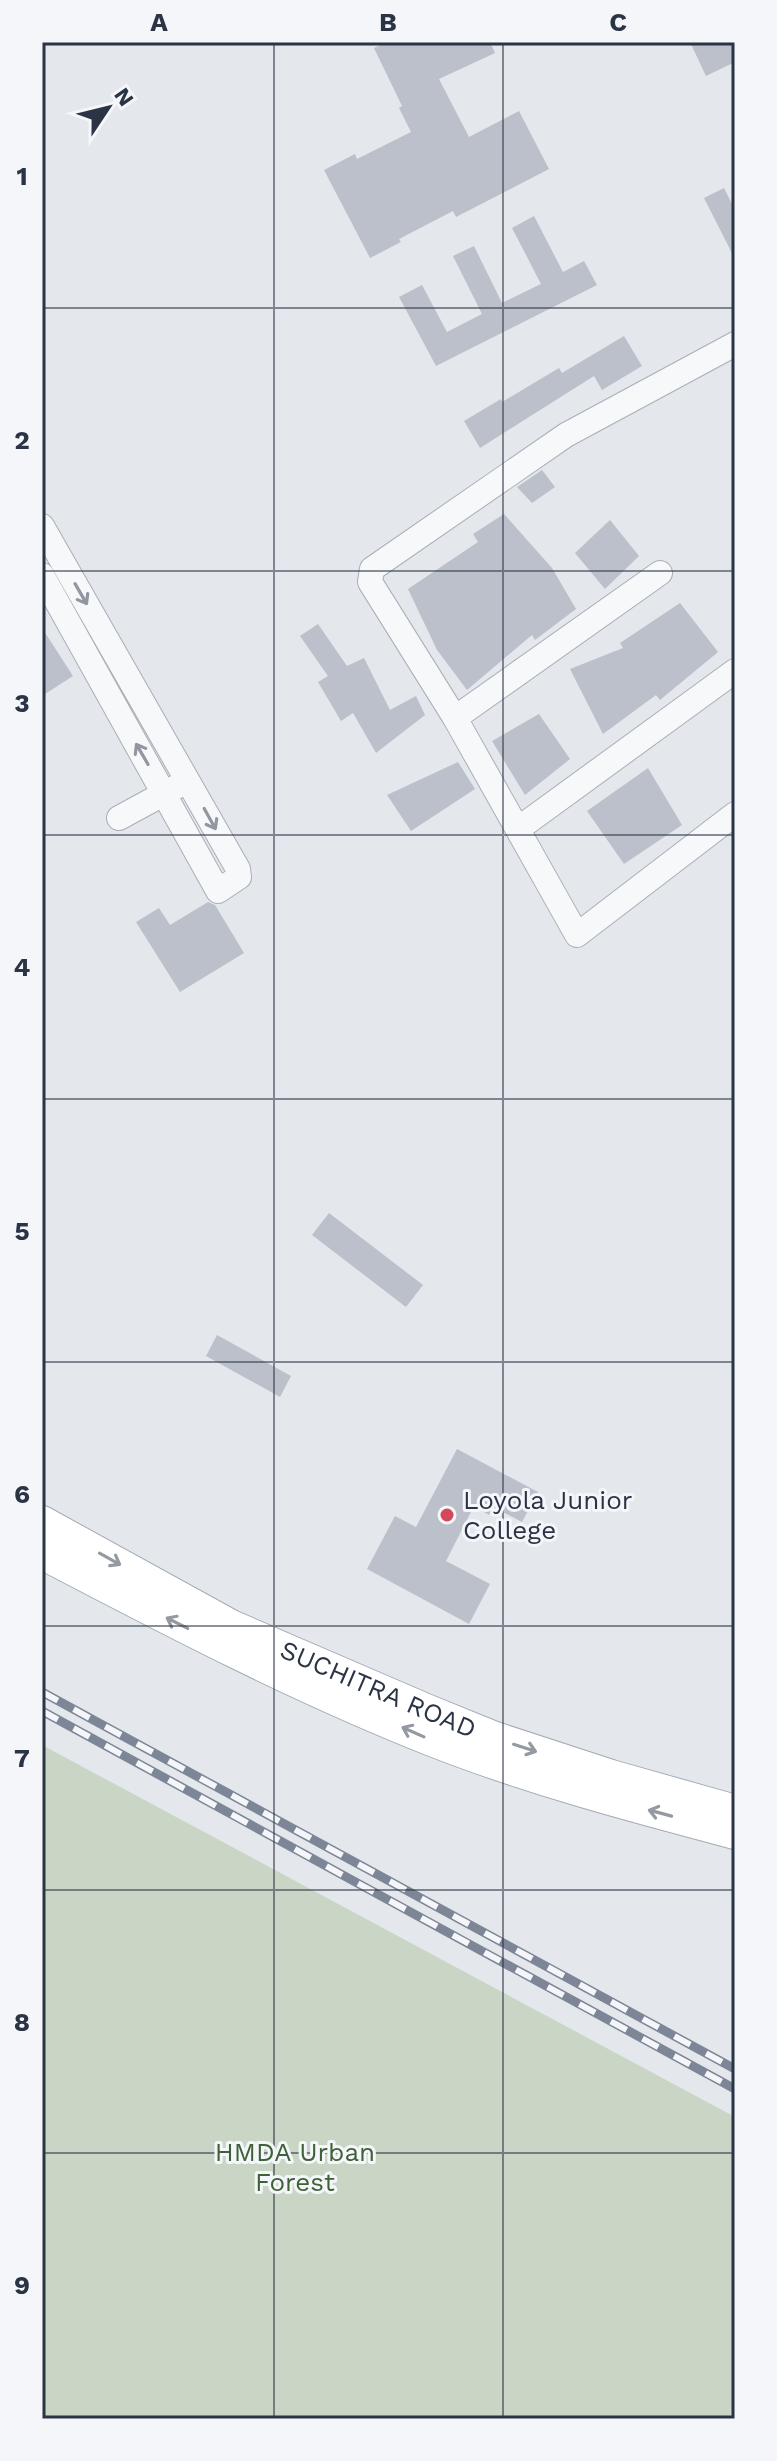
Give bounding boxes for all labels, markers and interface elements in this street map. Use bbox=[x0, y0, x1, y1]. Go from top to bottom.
text: A bbox=[150, 7, 168, 37]
text: B bbox=[379, 7, 397, 37]
text: C bbox=[609, 7, 627, 37]
north arrow bbox=[68, 68, 148, 148]
text: N bbox=[109, 83, 139, 111]
text: 1 bbox=[16, 161, 28, 191]
text: 2 bbox=[14, 425, 30, 455]
one-way arrow bbox=[74, 581, 89, 605]
text: 3 bbox=[14, 688, 30, 718]
one-way arrow bbox=[134, 742, 149, 766]
one-way arrow bbox=[203, 807, 218, 831]
text: 4 bbox=[14, 952, 31, 982]
text: 5 bbox=[14, 1216, 30, 1246]
text: 6 bbox=[14, 1479, 30, 1509]
place label: Loyola Junior College bbox=[463, 1485, 632, 1545]
marker: Loyola Junior College bbox=[438, 1506, 456, 1524]
one-way arrow bbox=[98, 1552, 122, 1568]
one-way arrow bbox=[165, 1615, 189, 1631]
street label: SUCHITRA ROAD bbox=[276, 1634, 481, 1744]
one-way arrow bbox=[401, 1723, 426, 1738]
one-way arrow bbox=[512, 1741, 537, 1756]
text: 7 bbox=[14, 1743, 30, 1773]
one-way arrow bbox=[647, 1805, 673, 1820]
text: 8 bbox=[14, 2007, 30, 2037]
park label: HMDA Urban Forest bbox=[215, 2137, 375, 2197]
text: 9 bbox=[14, 2270, 30, 2300]

